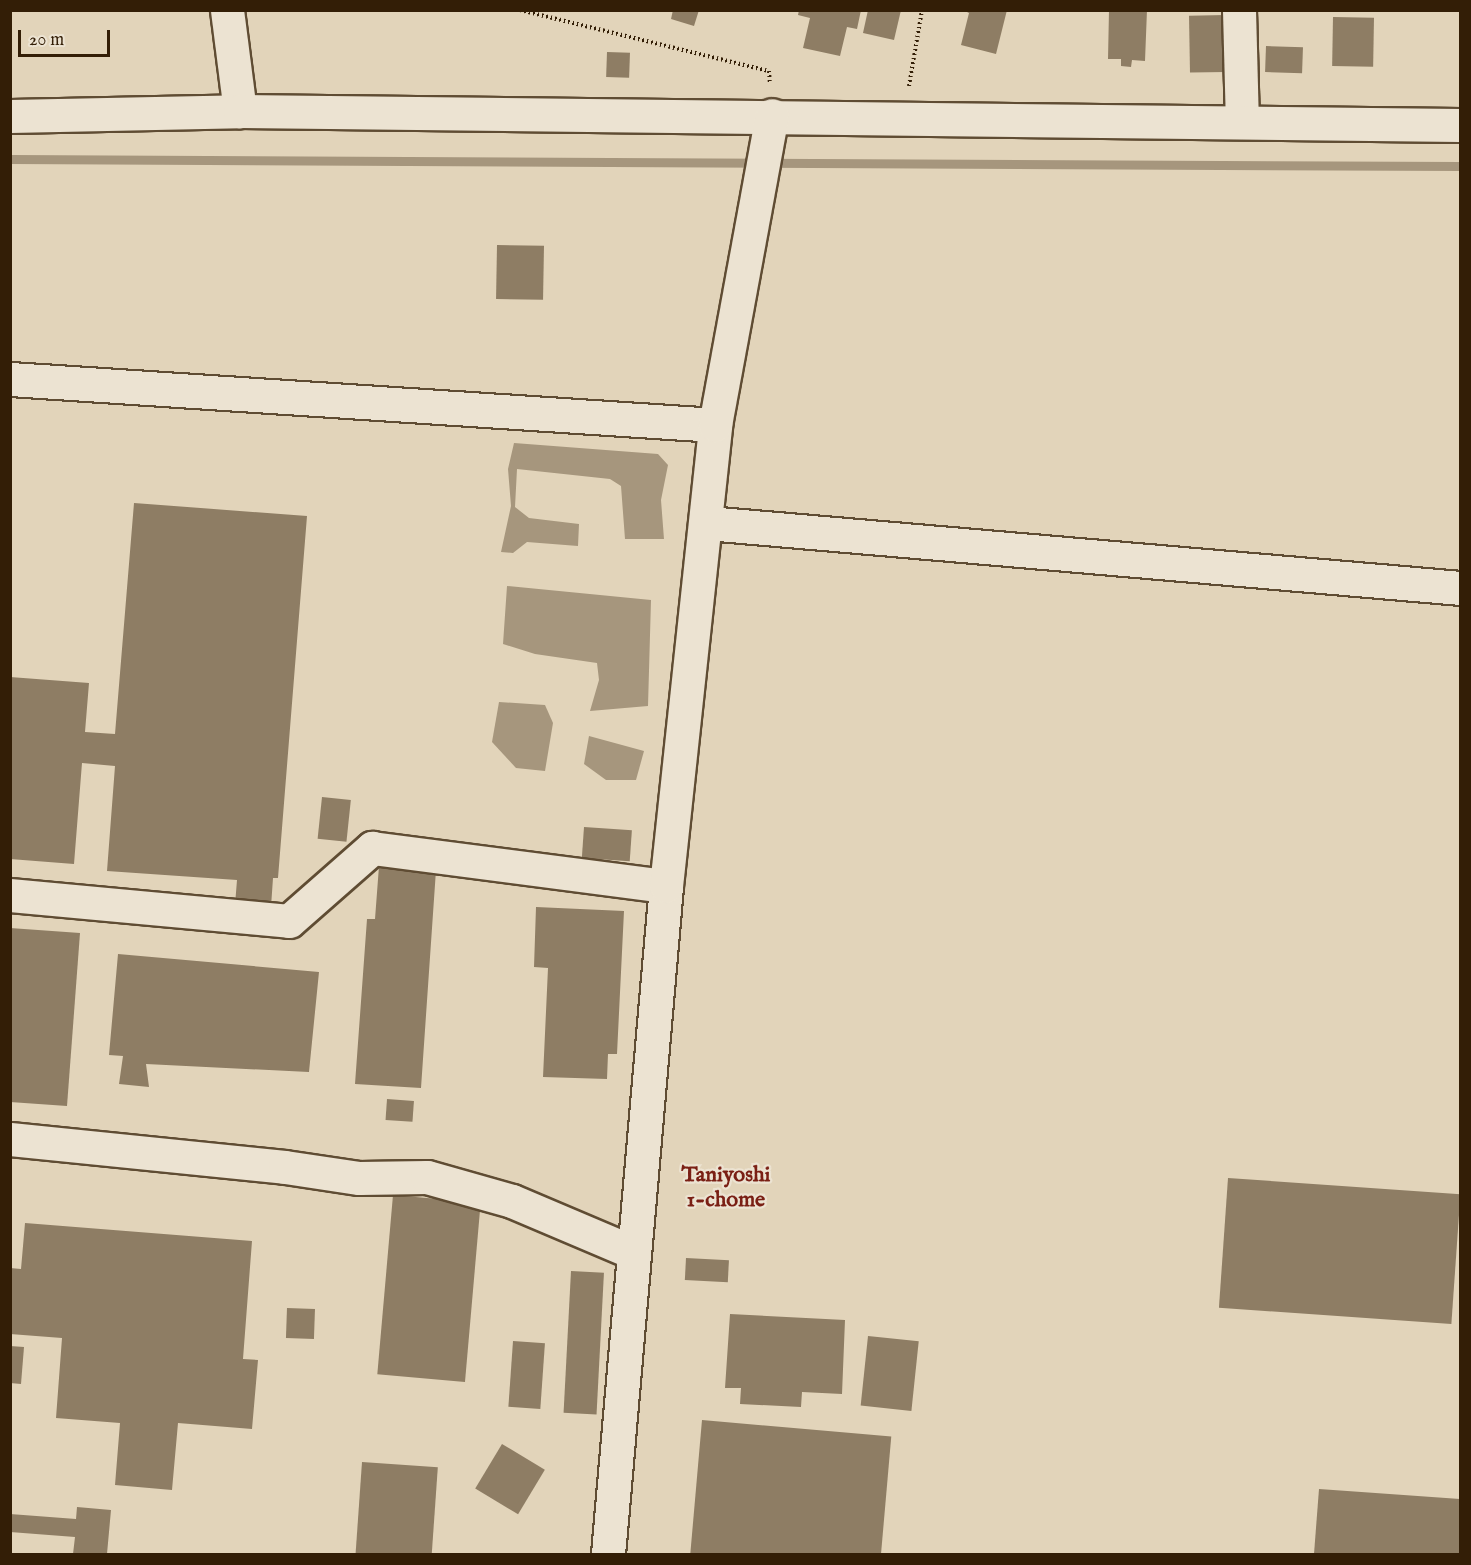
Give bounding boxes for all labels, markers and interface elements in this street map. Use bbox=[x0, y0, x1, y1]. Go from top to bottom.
scale bar bbox=[21, 18, 112, 56]
text: 20 m bbox=[29, 29, 64, 52]
district label: Taniyoshi 1-chome bbox=[682, 1162, 770, 1214]

